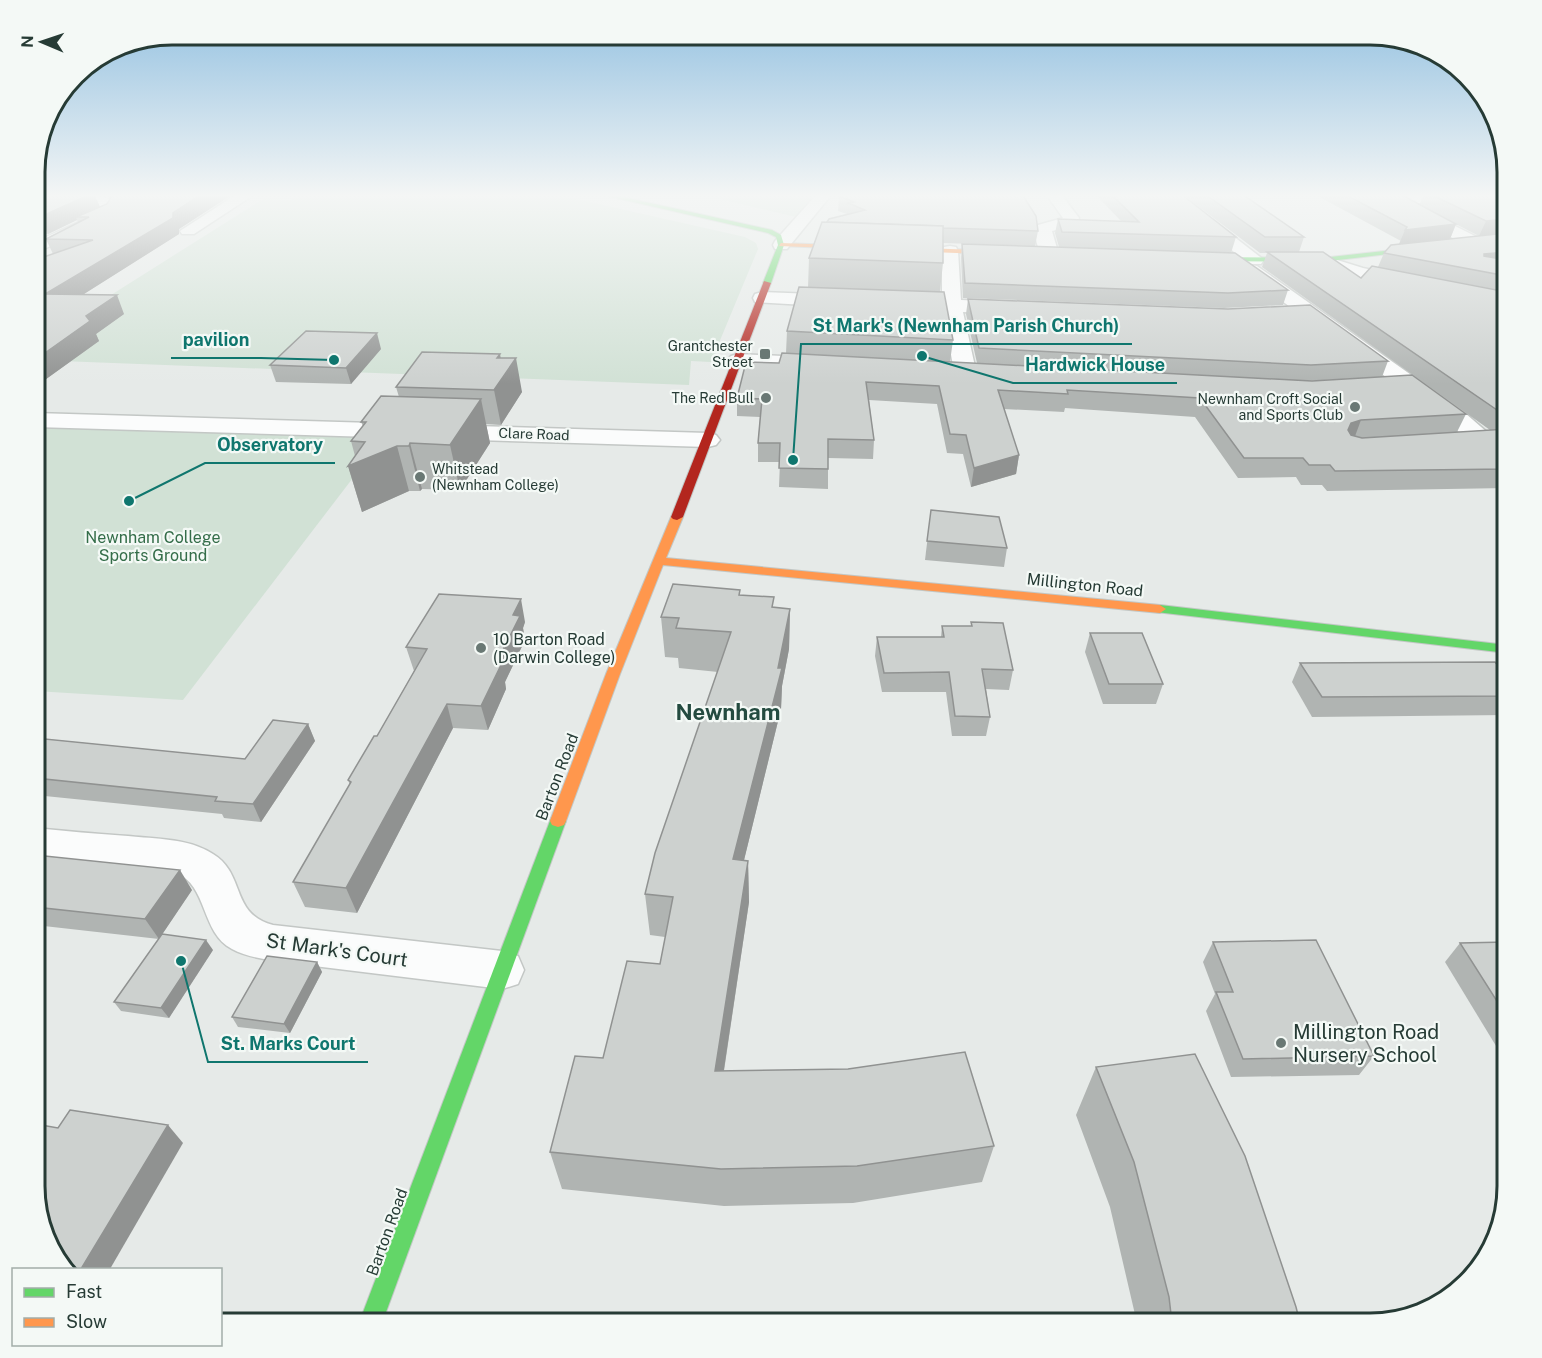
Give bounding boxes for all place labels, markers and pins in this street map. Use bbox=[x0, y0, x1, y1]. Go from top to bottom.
callout: St Mark's (Newnham Parish Church) bbox=[801, 308, 1132, 344]
callout: pavilion bbox=[171, 322, 261, 358]
place label: Grantchester Street bbox=[668, 338, 753, 370]
marker: Grantchester Street bbox=[758, 347, 772, 361]
callout: Hardwick House bbox=[1013, 347, 1177, 383]
place label: The Red Bull bbox=[672, 390, 754, 406]
marker: The Red Bull bbox=[759, 391, 773, 405]
place label: Newnham Croft Social and Sports Club bbox=[1198, 391, 1343, 423]
marker: Newnham Croft Social and Sports Club bbox=[1348, 400, 1362, 414]
callout: Observatory bbox=[205, 427, 335, 463]
place label: Whitstead (Newnham College) bbox=[432, 461, 559, 493]
marker: Whitstead (Newnham College) bbox=[413, 470, 427, 484]
place label: 10 Barton Road (Darwin College) bbox=[493, 630, 616, 667]
marker: 10 Barton Road (Darwin College) bbox=[474, 641, 488, 655]
place label: Millington Road Nursery School bbox=[1293, 1020, 1439, 1067]
callout: St. Marks Court bbox=[208, 1026, 368, 1062]
marker: Millington Road Nursery School bbox=[1274, 1036, 1288, 1050]

